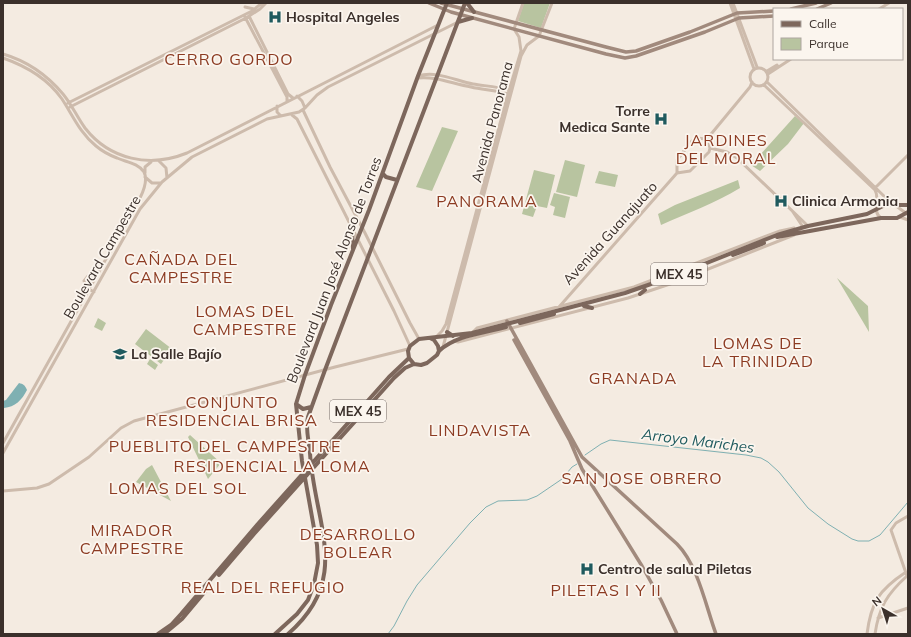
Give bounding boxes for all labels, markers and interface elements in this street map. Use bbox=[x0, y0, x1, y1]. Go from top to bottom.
place label: Hospital Angeles bbox=[286, 8, 400, 26]
legend bbox=[773, 8, 903, 60]
hospital icon: Hospital Angeles bbox=[267, 9, 283, 25]
text: Calle bbox=[809, 16, 836, 31]
text: Parque bbox=[809, 36, 849, 51]
district label: CERRO GORDO bbox=[164, 49, 294, 69]
street label: Avenida Panorama bbox=[467, 60, 517, 184]
place label: Torre Medica Sante bbox=[559, 102, 650, 136]
hospital icon: Torre Medica Sante bbox=[653, 111, 669, 127]
district label: JARDINES DEL MORAL bbox=[676, 130, 776, 168]
street label: Boulevard Juan José Alonso de Torres bbox=[282, 154, 386, 386]
street label: Avenida Guanajuato bbox=[559, 178, 661, 288]
district label: PANORAMA bbox=[436, 191, 538, 211]
street label: Boulevard Campestre bbox=[59, 192, 145, 322]
place label: Clinica Armonia bbox=[792, 192, 898, 210]
hospital icon: Clinica Armonia bbox=[773, 193, 789, 209]
district label: CAÑADA DEL CAMPESTRE bbox=[124, 249, 238, 287]
road number: MEX 45 bbox=[651, 263, 707, 285]
district label: LOMAS DEL CAMPESTRE bbox=[193, 301, 297, 339]
district label: LOMAS DE LA TRINIDAD bbox=[702, 333, 814, 371]
place label: La Salle Bajío bbox=[131, 345, 222, 363]
school or university icon: La Salle Bajío bbox=[112, 346, 128, 362]
district label: GRANADA bbox=[589, 368, 677, 388]
district label: CONJUNTO RESIDENCIAL BRISA bbox=[146, 392, 318, 430]
road number: MEX 45 bbox=[330, 400, 386, 422]
district label: LINDAVISTA bbox=[429, 420, 531, 440]
water label: Arroyo Mariches bbox=[640, 424, 755, 457]
district label: PUEBLITO DEL CAMPESTRE bbox=[109, 436, 341, 456]
district label: RESIDENCIAL LA LOMA bbox=[174, 456, 370, 476]
district label: SAN JOSE OBRERO bbox=[561, 468, 723, 488]
district label: LOMAS DEL SOL bbox=[109, 478, 247, 498]
district label: MIRADOR CAMPESTRE bbox=[80, 520, 184, 558]
district label: DESARROLLO BOLEAR bbox=[300, 524, 416, 562]
place label: Centro de salud Piletas bbox=[598, 560, 752, 578]
hospital icon: Centro de salud Piletas bbox=[579, 561, 595, 577]
district label: REAL DEL REFUGIO bbox=[181, 577, 345, 597]
district label: PILETAS I Y II bbox=[550, 580, 662, 600]
north arrow bbox=[863, 589, 903, 629]
text: N bbox=[869, 593, 884, 609]

